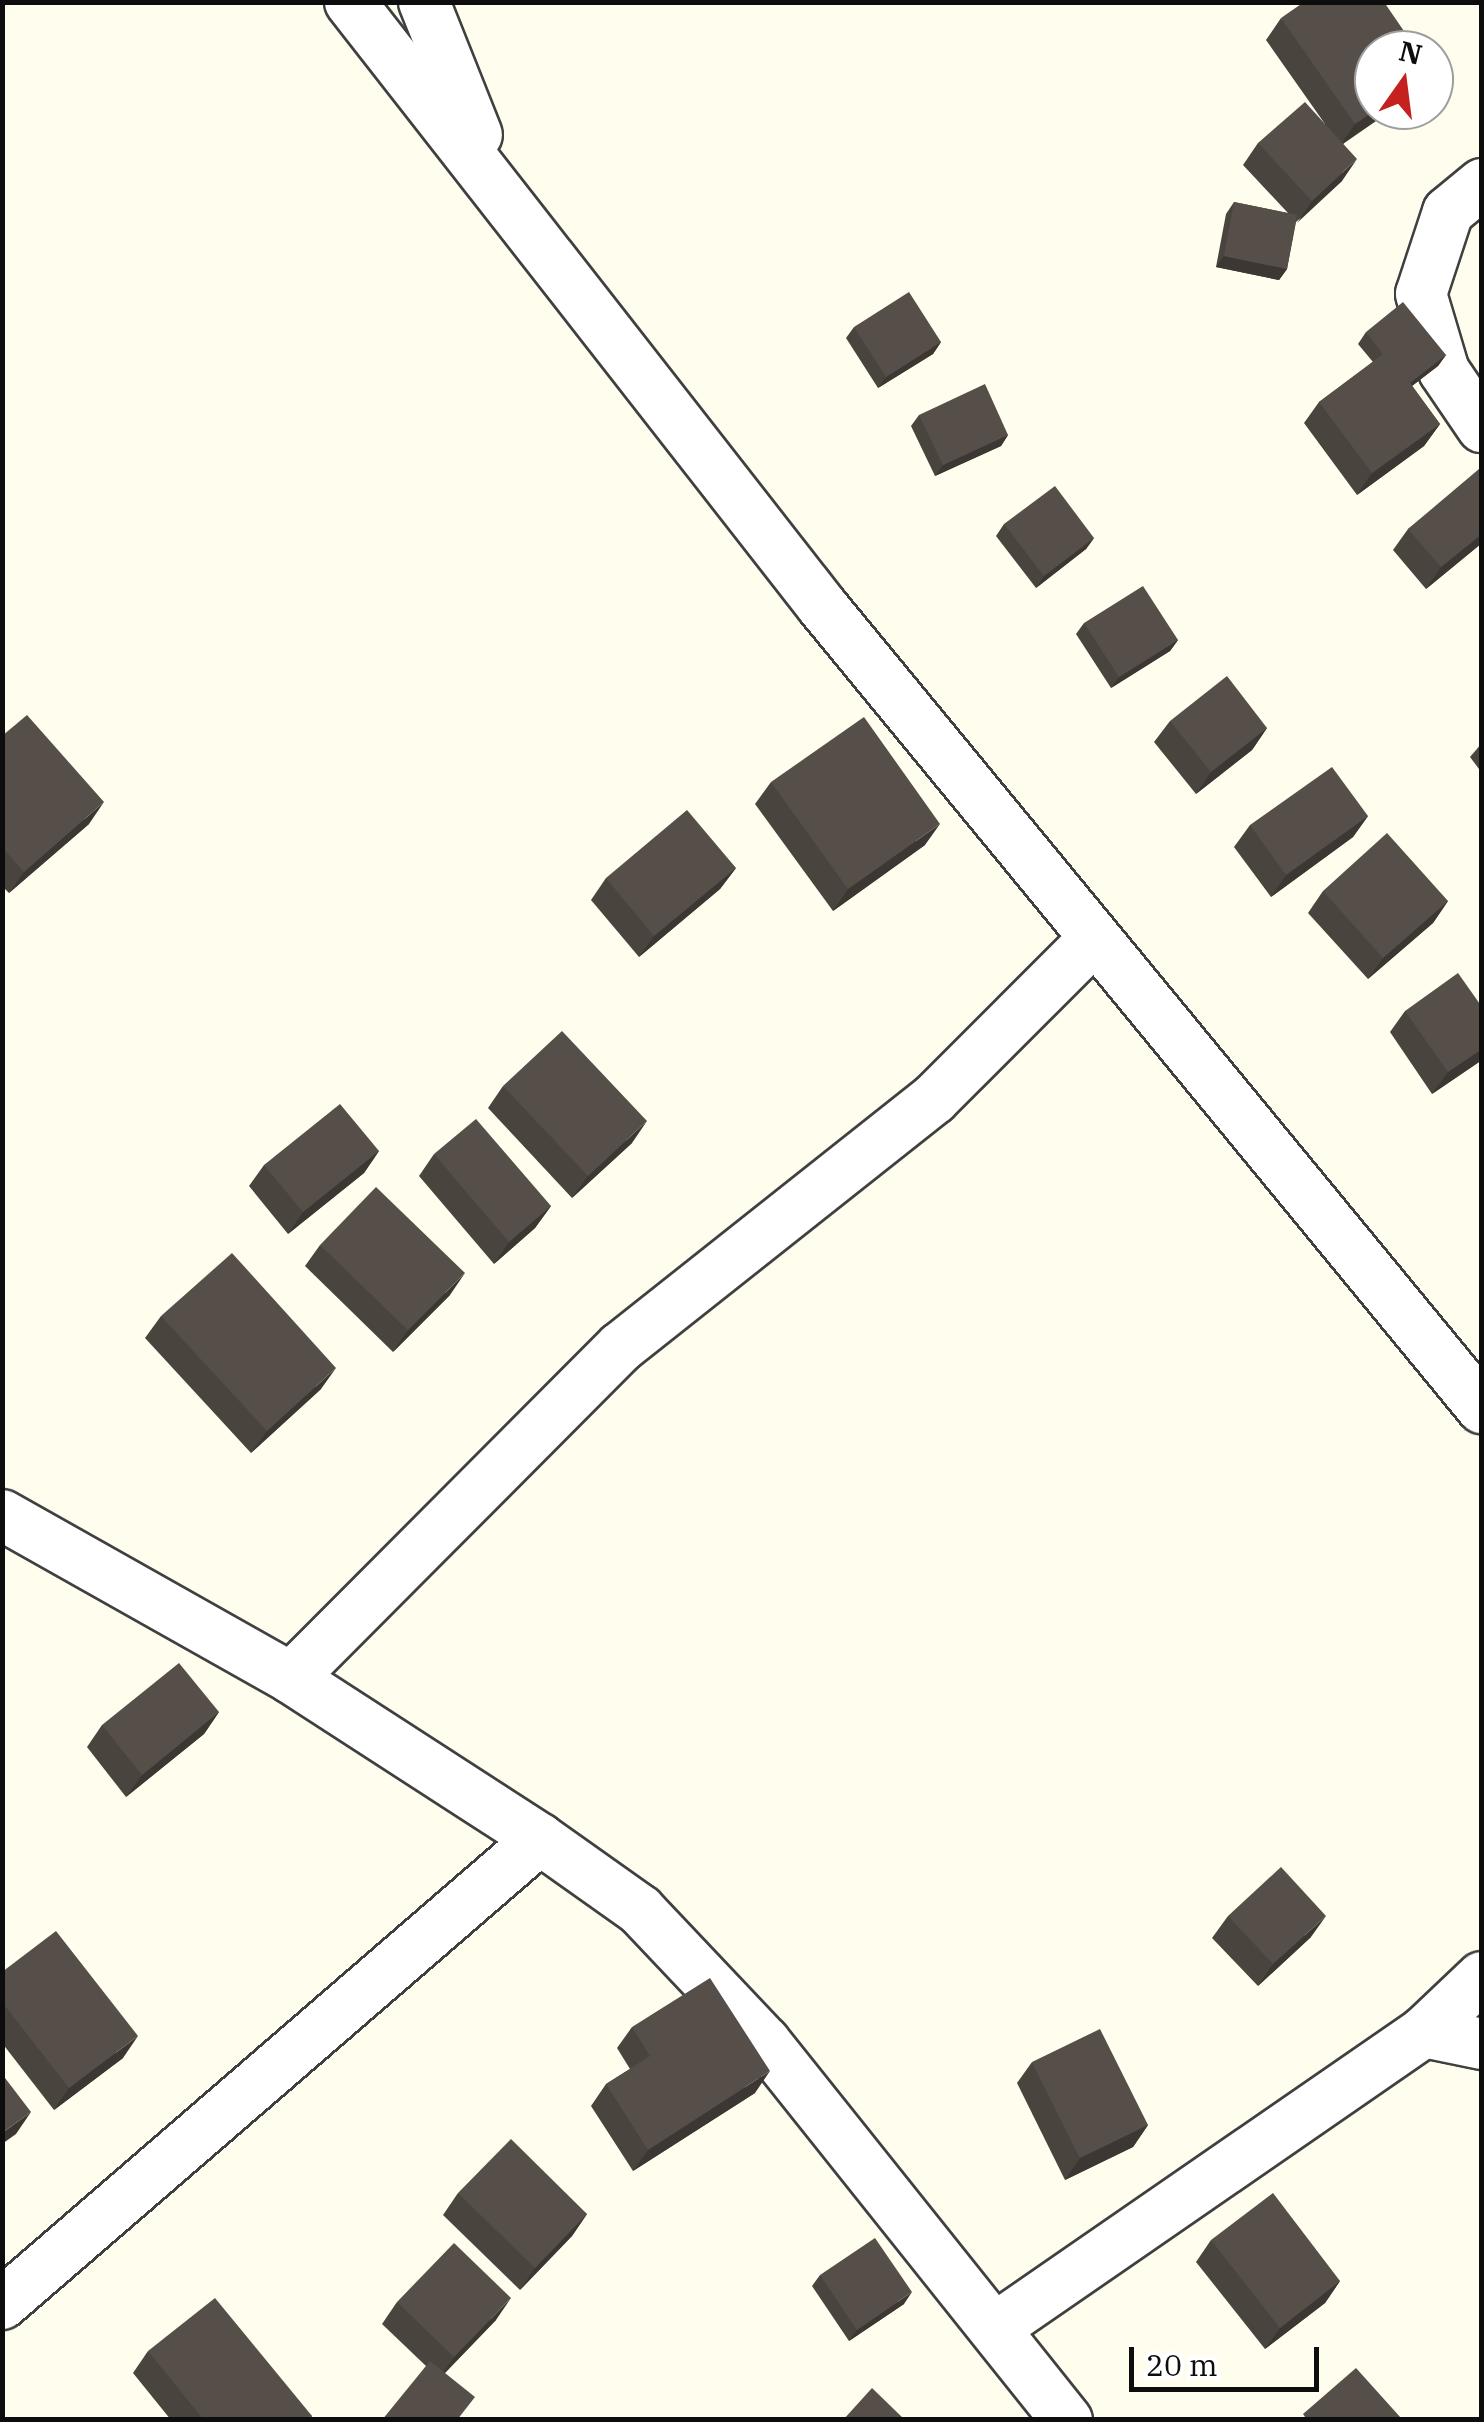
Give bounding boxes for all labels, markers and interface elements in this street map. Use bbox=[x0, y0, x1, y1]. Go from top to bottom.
north arrow bbox=[1354, 30, 1454, 130]
text: N bbox=[1396, 32, 1426, 73]
scale bar bbox=[1134, 2327, 1324, 2389]
text: 20 m bbox=[1146, 2345, 1218, 2384]

